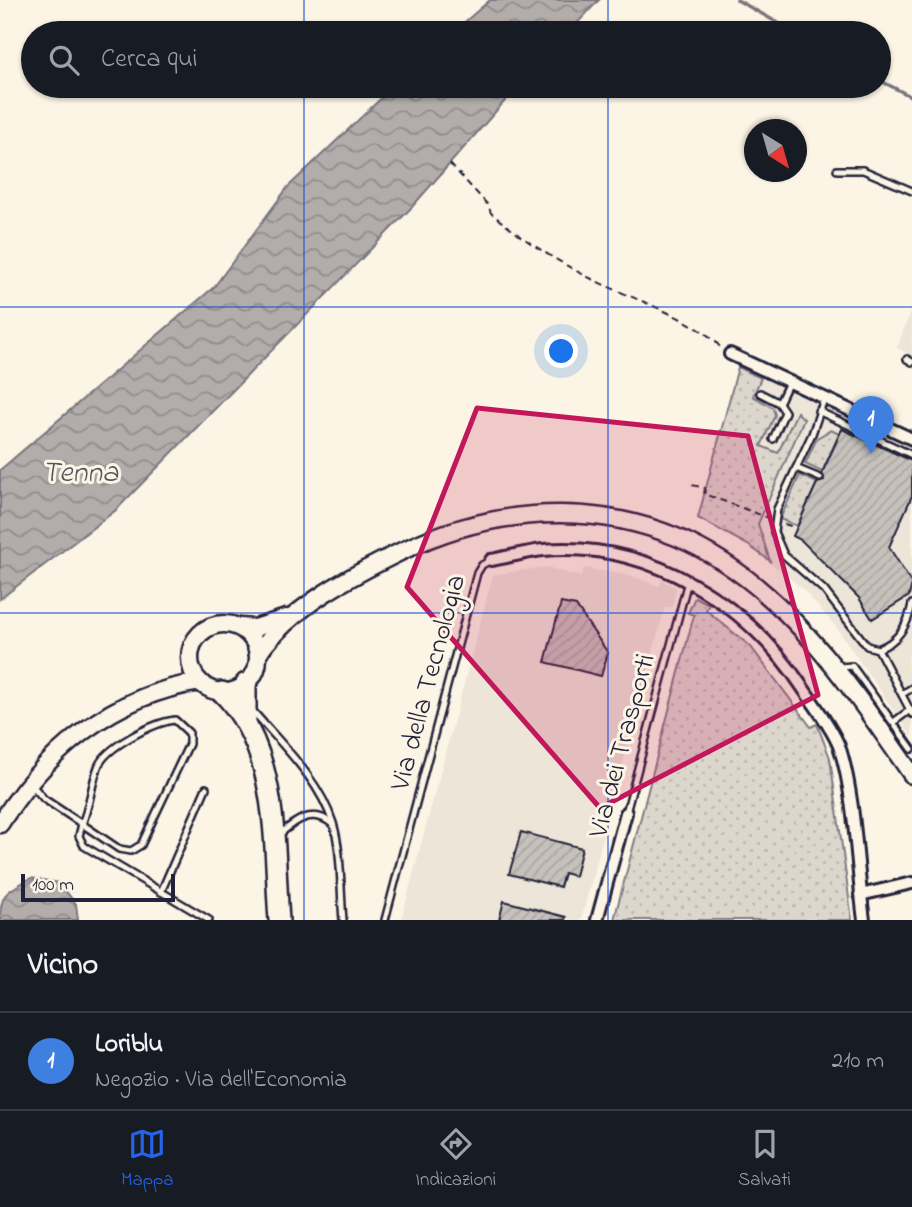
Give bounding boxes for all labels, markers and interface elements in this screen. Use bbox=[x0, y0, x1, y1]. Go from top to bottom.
search box bbox=[21, 21, 891, 98]
icon: search bbox=[45, 41, 83, 79]
text: Cerca qui bbox=[101, 41, 197, 79]
north arrow bbox=[744, 119, 807, 182]
your location bbox=[544, 334, 578, 368]
pin: 1 bbox=[848, 396, 894, 454]
water label: Tenna bbox=[42, 452, 119, 496]
street label: Via della Tecnologia bbox=[381, 570, 478, 796]
street label: Via dei Trasporti bbox=[579, 649, 668, 843]
scale bar bbox=[21, 871, 175, 903]
text: 100 m bbox=[32, 872, 74, 899]
text: Vicino bbox=[28, 944, 98, 988]
text: Loriblu bbox=[95, 1026, 163, 1064]
text: 1 bbox=[47, 1045, 55, 1078]
text: 210 m bbox=[832, 1045, 884, 1078]
text: Negozio · Via dell'Economia bbox=[95, 1064, 347, 1097]
tab: Mappa bbox=[121, 1125, 174, 1194]
tab: Indicazioni bbox=[415, 1125, 496, 1194]
tab: Salvati bbox=[738, 1125, 791, 1194]

